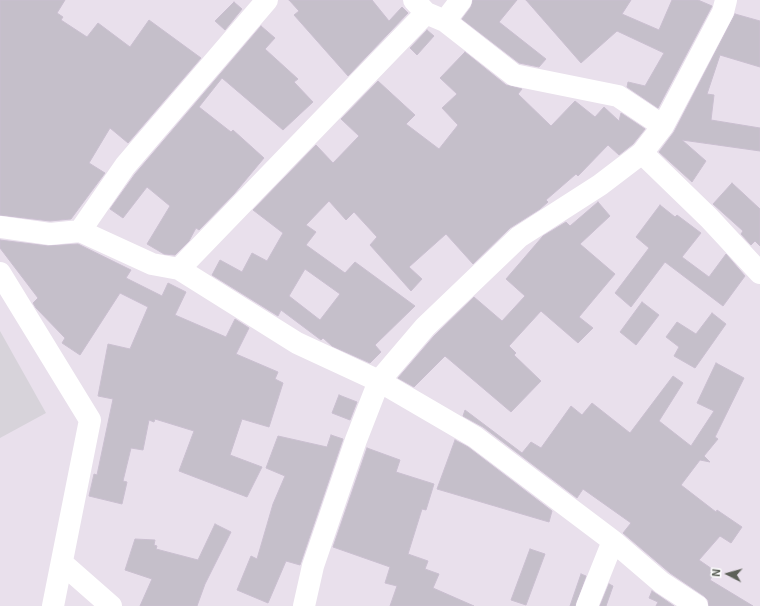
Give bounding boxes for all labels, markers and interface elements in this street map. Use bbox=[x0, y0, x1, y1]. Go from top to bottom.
north arrow bbox=[708, 554, 748, 594]
text: N bbox=[709, 568, 722, 577]

